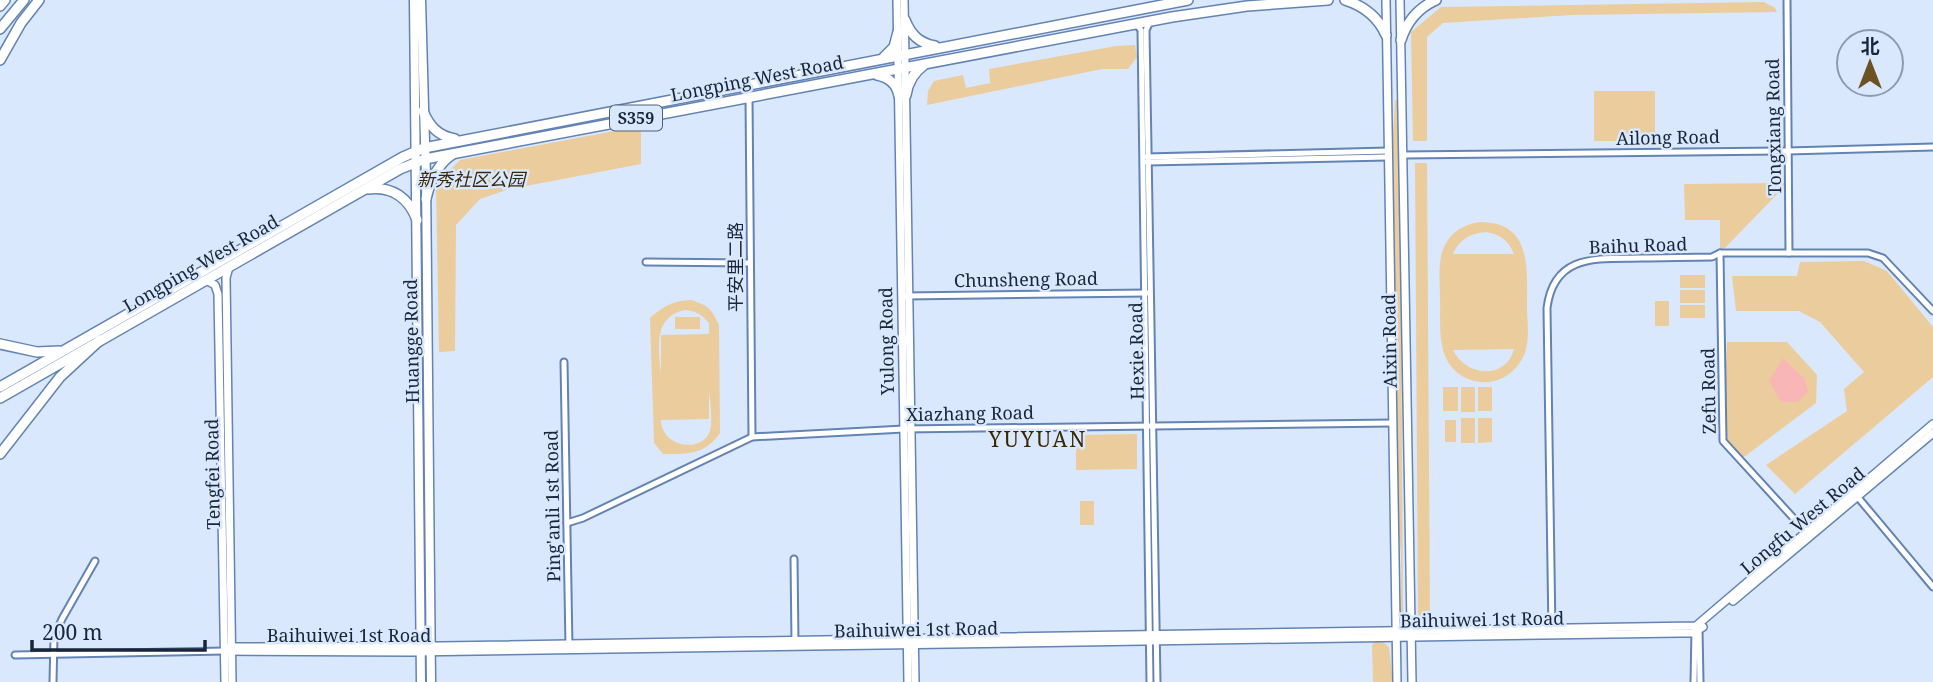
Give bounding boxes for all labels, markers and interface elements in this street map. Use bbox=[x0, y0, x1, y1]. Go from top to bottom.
north arrow bbox=[1835, 28, 1905, 98]
text: 北 bbox=[1860, 33, 1880, 59]
street label: Longping West Road bbox=[668, 49, 845, 107]
street label: Tongxiang Road bbox=[1760, 58, 1786, 196]
road number: S359 bbox=[610, 106, 662, 130]
street label: Ailong Road bbox=[1616, 124, 1720, 150]
park label: 新秀社区公园 bbox=[417, 167, 528, 191]
street label: Longping West Road bbox=[118, 209, 283, 317]
street label: 平安里二路 bbox=[723, 222, 747, 312]
street label: Baihu Road bbox=[1588, 231, 1688, 259]
street label: Chunsheng Road bbox=[954, 266, 1098, 292]
street label: Huangge Road bbox=[398, 279, 424, 403]
street label: Yulong Road bbox=[873, 287, 899, 396]
street label: Aixin Road bbox=[1376, 294, 1402, 388]
street label: Hexie Road bbox=[1123, 302, 1149, 400]
street label: Zefu Road bbox=[1695, 348, 1721, 434]
street label: Xiazhang Road bbox=[906, 400, 1034, 426]
street label: Tengfei Road bbox=[199, 418, 225, 530]
district label: YUYUAN bbox=[988, 425, 1087, 453]
street label: Ping'anli 1st Road bbox=[539, 430, 565, 582]
street label: Longfu West Road bbox=[1735, 461, 1870, 579]
street label: Baihuiwei 1st Road bbox=[1400, 606, 1564, 632]
scale bar bbox=[32, 608, 205, 652]
street label: Baihuiwei 1st Road bbox=[834, 616, 998, 642]
text: 200 m bbox=[42, 618, 103, 646]
street label: Baihuiwei 1st Road bbox=[267, 623, 431, 647]

